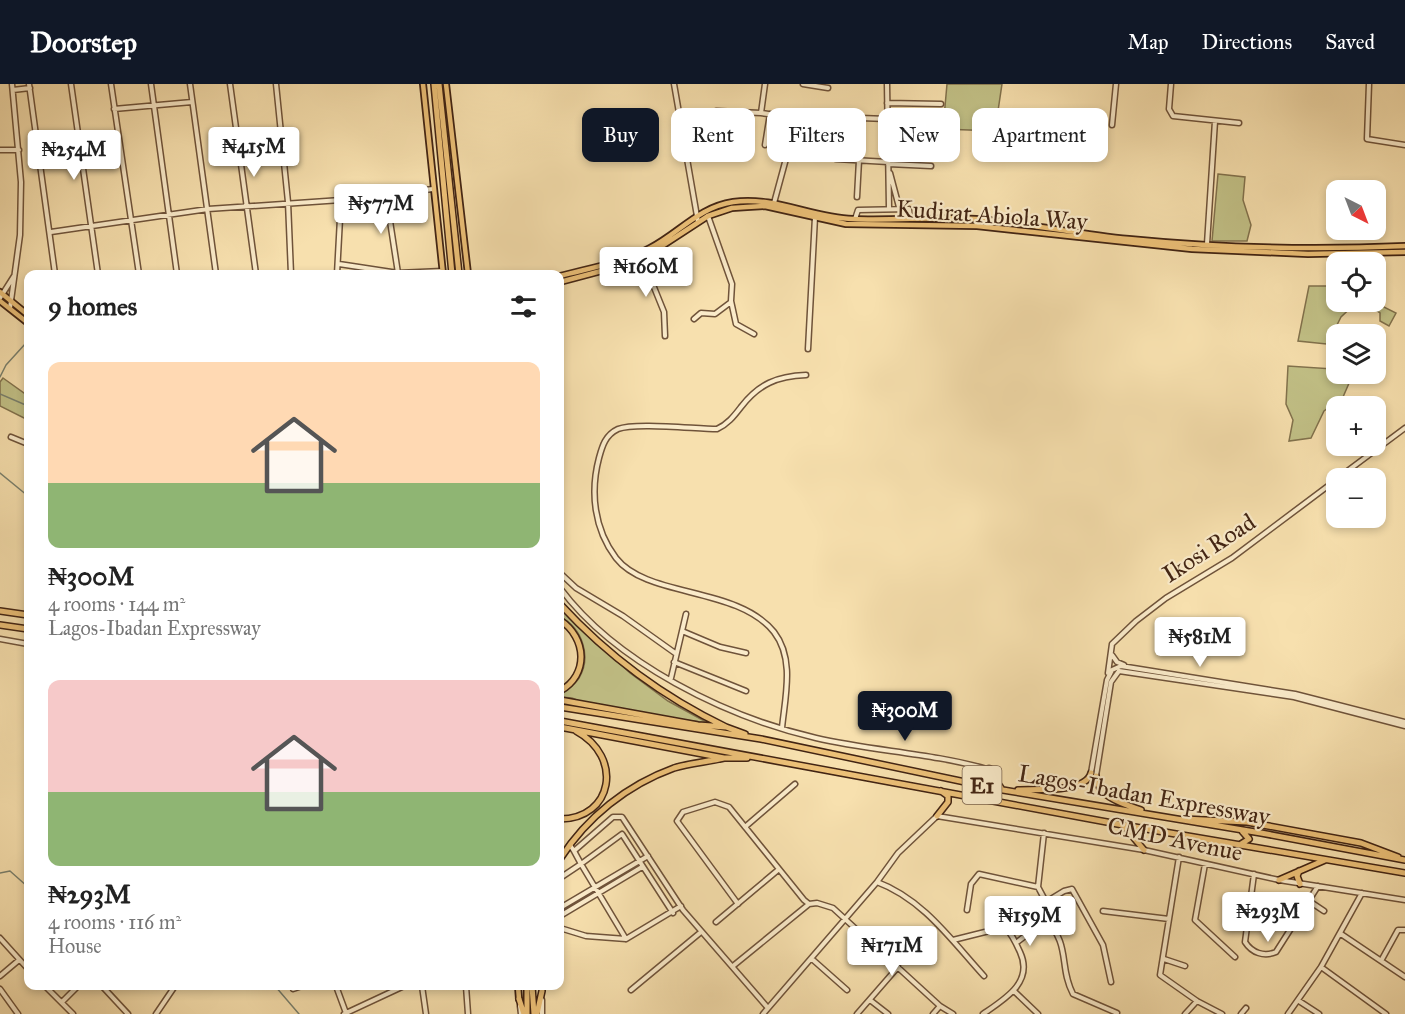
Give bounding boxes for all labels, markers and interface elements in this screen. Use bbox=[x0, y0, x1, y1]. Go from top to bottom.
text: Doorstep bbox=[30, 25, 137, 60]
text: Map bbox=[1128, 29, 1169, 55]
text: Directions bbox=[1202, 29, 1292, 55]
text: Saved bbox=[1325, 29, 1375, 55]
chip: Buy bbox=[582, 108, 659, 162]
chip: Rent bbox=[671, 108, 755, 162]
chip: Filters bbox=[767, 108, 866, 162]
chip: New bbox=[878, 108, 960, 162]
chip: Apartment bbox=[972, 108, 1108, 162]
pin: ₦415M bbox=[212, 127, 296, 178]
pin: ₦254M bbox=[32, 130, 116, 181]
text: ₦415M bbox=[222, 134, 286, 158]
text: ₦254M bbox=[42, 137, 106, 161]
north arrow bbox=[1326, 180, 1386, 240]
map controls bbox=[1326, 180, 1386, 528]
pin: ₦577M bbox=[339, 184, 423, 235]
text: ₦577M bbox=[348, 191, 414, 215]
street label: Kudirat Abiola Way bbox=[895, 193, 1089, 237]
pin: ₦160M bbox=[604, 247, 688, 298]
button: locate bbox=[1326, 252, 1386, 312]
text: ₦160M bbox=[614, 254, 678, 278]
text: 9 homes bbox=[48, 290, 137, 322]
icon: filters bbox=[507, 290, 540, 323]
button: layers bbox=[1326, 324, 1386, 384]
button: + bbox=[1326, 396, 1386, 456]
icon: home bbox=[240, 401, 348, 509]
button: − bbox=[1326, 468, 1386, 528]
street label: Ikosi Road bbox=[1157, 507, 1261, 589]
text: ₦300M bbox=[48, 560, 134, 592]
text: 4 rooms · 144 m² bbox=[48, 592, 185, 616]
text: Lagos-Ibadan Expressway bbox=[48, 616, 261, 640]
pin: ₦581M bbox=[1158, 617, 1242, 668]
text: ₦581M bbox=[1169, 624, 1231, 648]
pin: ₦300M bbox=[863, 691, 947, 742]
text: ₦300M bbox=[872, 698, 938, 722]
icon: home bbox=[240, 719, 348, 827]
street label: Lagos-Ibadan Expressway bbox=[1016, 758, 1273, 832]
road number: E1 bbox=[962, 766, 1002, 804]
street label: CMD Avenue bbox=[1105, 810, 1245, 868]
text: ₦293M bbox=[48, 878, 131, 910]
pin: ₦293M bbox=[1226, 892, 1310, 943]
pin: ₦159M bbox=[988, 896, 1072, 947]
text: ₦293M bbox=[1236, 899, 1300, 923]
text: ₦159M bbox=[999, 903, 1061, 927]
text: 4 rooms · 116 m² bbox=[48, 910, 181, 934]
pin: ₦171M bbox=[850, 926, 934, 977]
text: ₦171M bbox=[861, 933, 923, 957]
text: House bbox=[48, 934, 102, 958]

